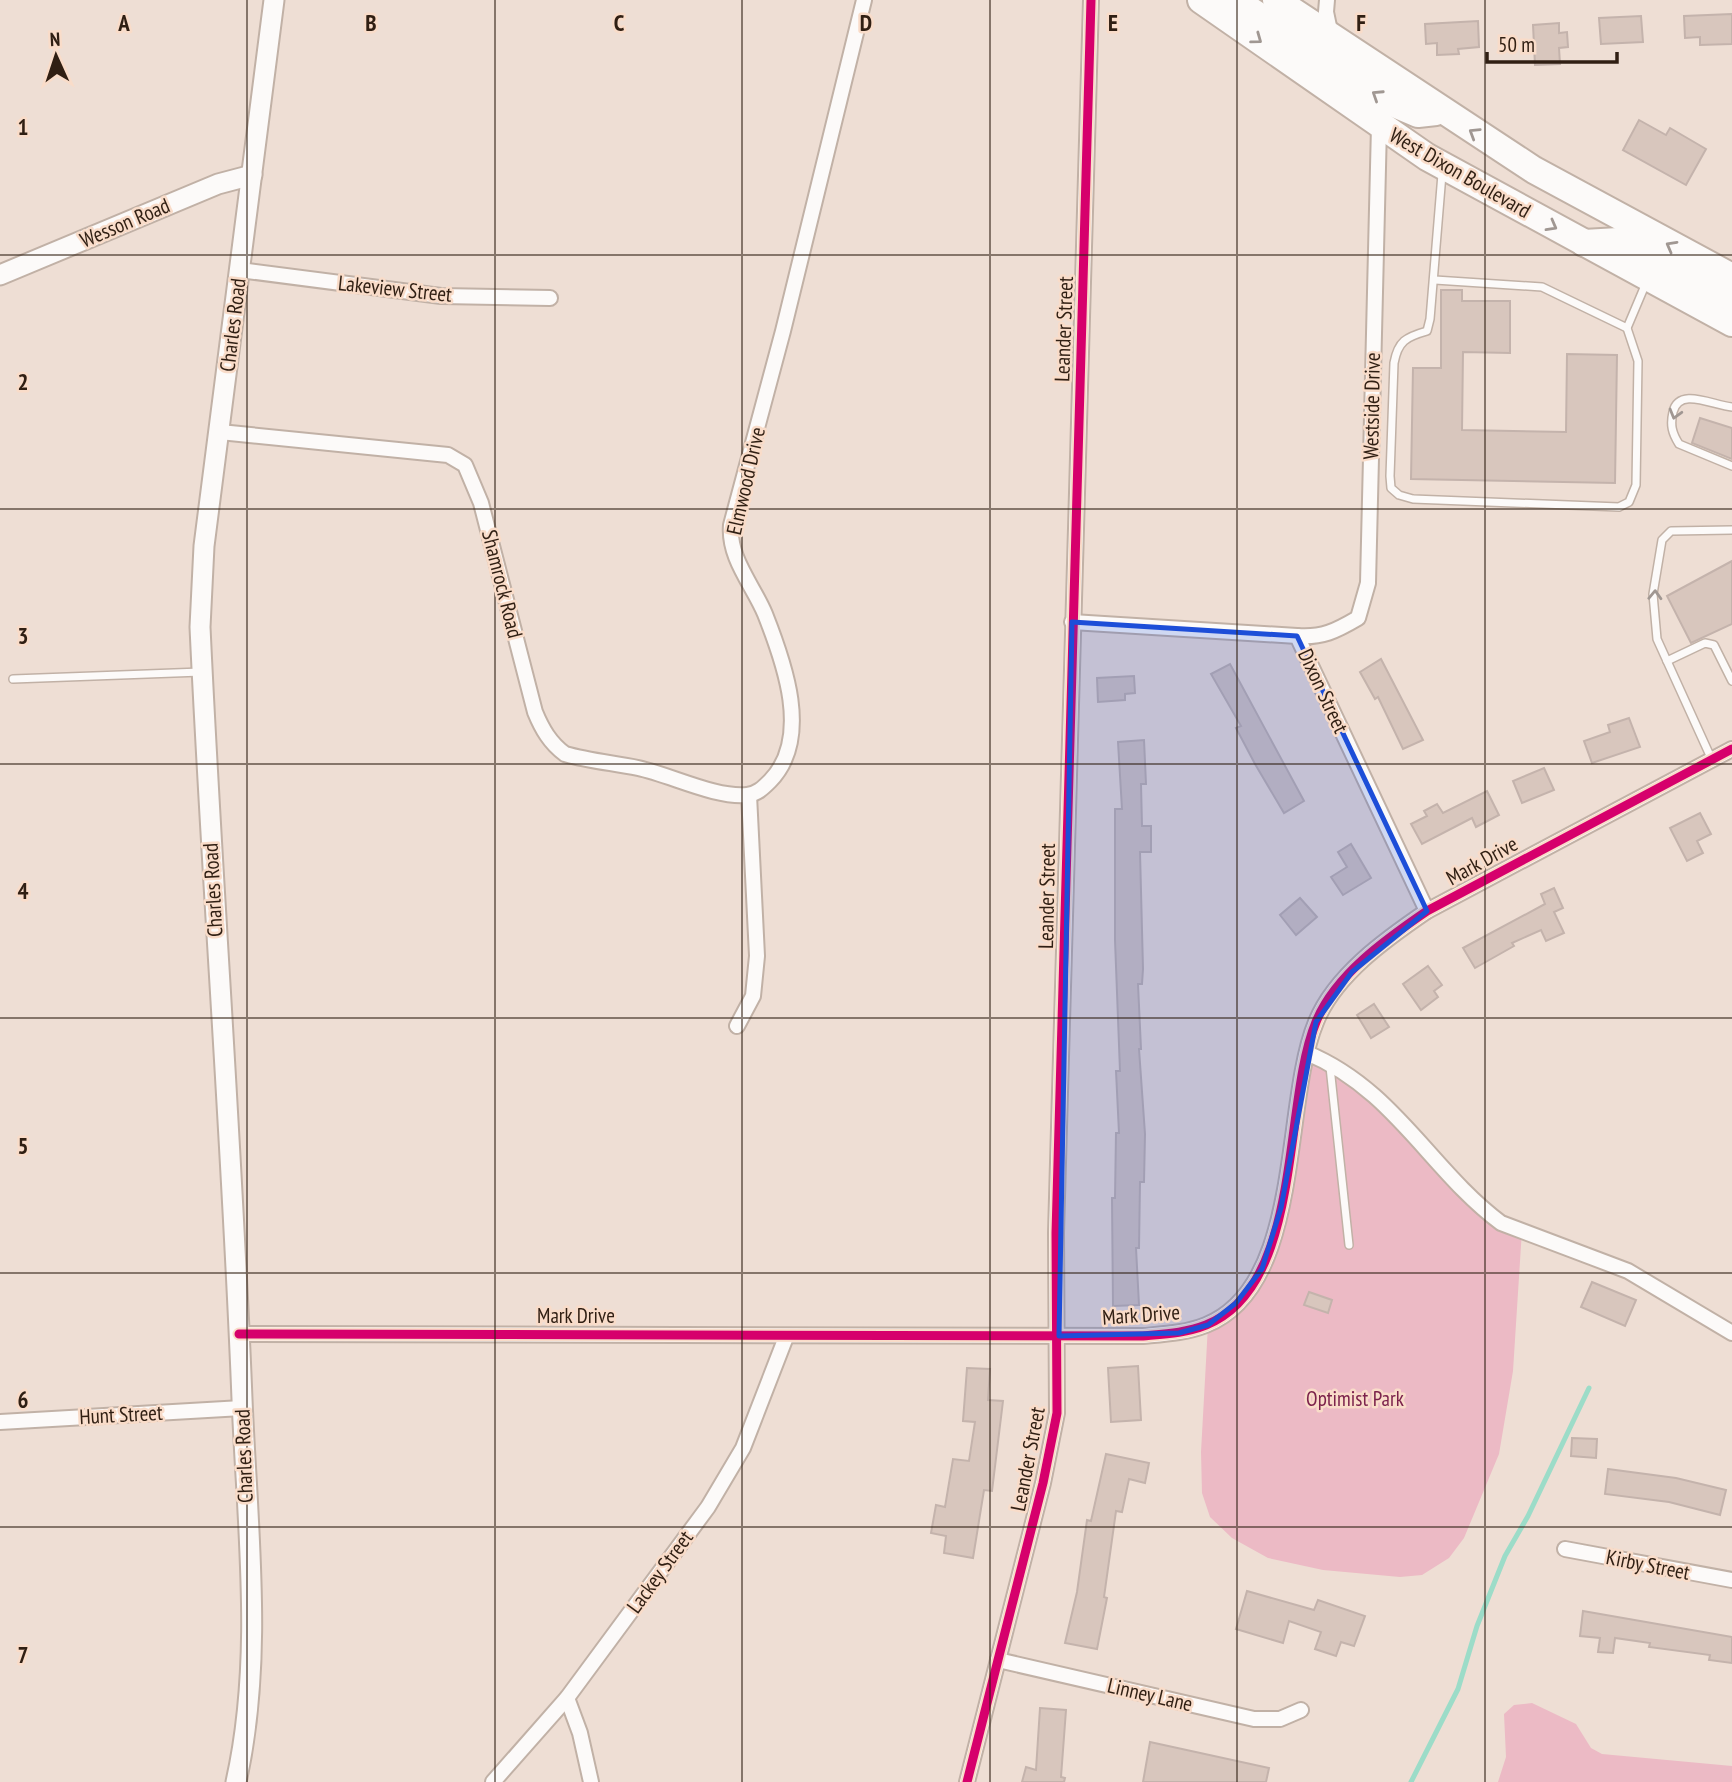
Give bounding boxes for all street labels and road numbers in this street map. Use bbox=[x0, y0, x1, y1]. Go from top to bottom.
street label: West Dixon Boulevard bbox=[1385, 121, 1536, 224]
street label: Wesson Road bbox=[76, 192, 174, 253]
street label: Lakeview Street bbox=[337, 269, 453, 308]
street label: Leander Street bbox=[1048, 276, 1079, 382]
street label: Charles Road bbox=[213, 277, 252, 373]
street label: Westside Drive bbox=[1357, 352, 1386, 460]
street label: Elmwood Drive bbox=[720, 424, 771, 537]
street label: Shamrock Road bbox=[476, 527, 529, 641]
street label: Dixon Street bbox=[1292, 644, 1355, 737]
street label: Mark Drive bbox=[1441, 830, 1522, 891]
street label: Charles Road bbox=[197, 842, 228, 938]
street label: Leander Street bbox=[1032, 843, 1061, 949]
street label: Mark Drive bbox=[1101, 1298, 1181, 1331]
street label: Mark Drive bbox=[537, 1302, 615, 1329]
street label: Hunt Street bbox=[79, 1399, 163, 1430]
street label: Leander Street bbox=[1004, 1404, 1051, 1513]
street label: Charles Road bbox=[228, 1409, 259, 1503]
street label: Lackey Street bbox=[621, 1525, 699, 1618]
street label: Kirby Street bbox=[1604, 1543, 1692, 1586]
street label: Linney Lane bbox=[1105, 1672, 1195, 1717]

